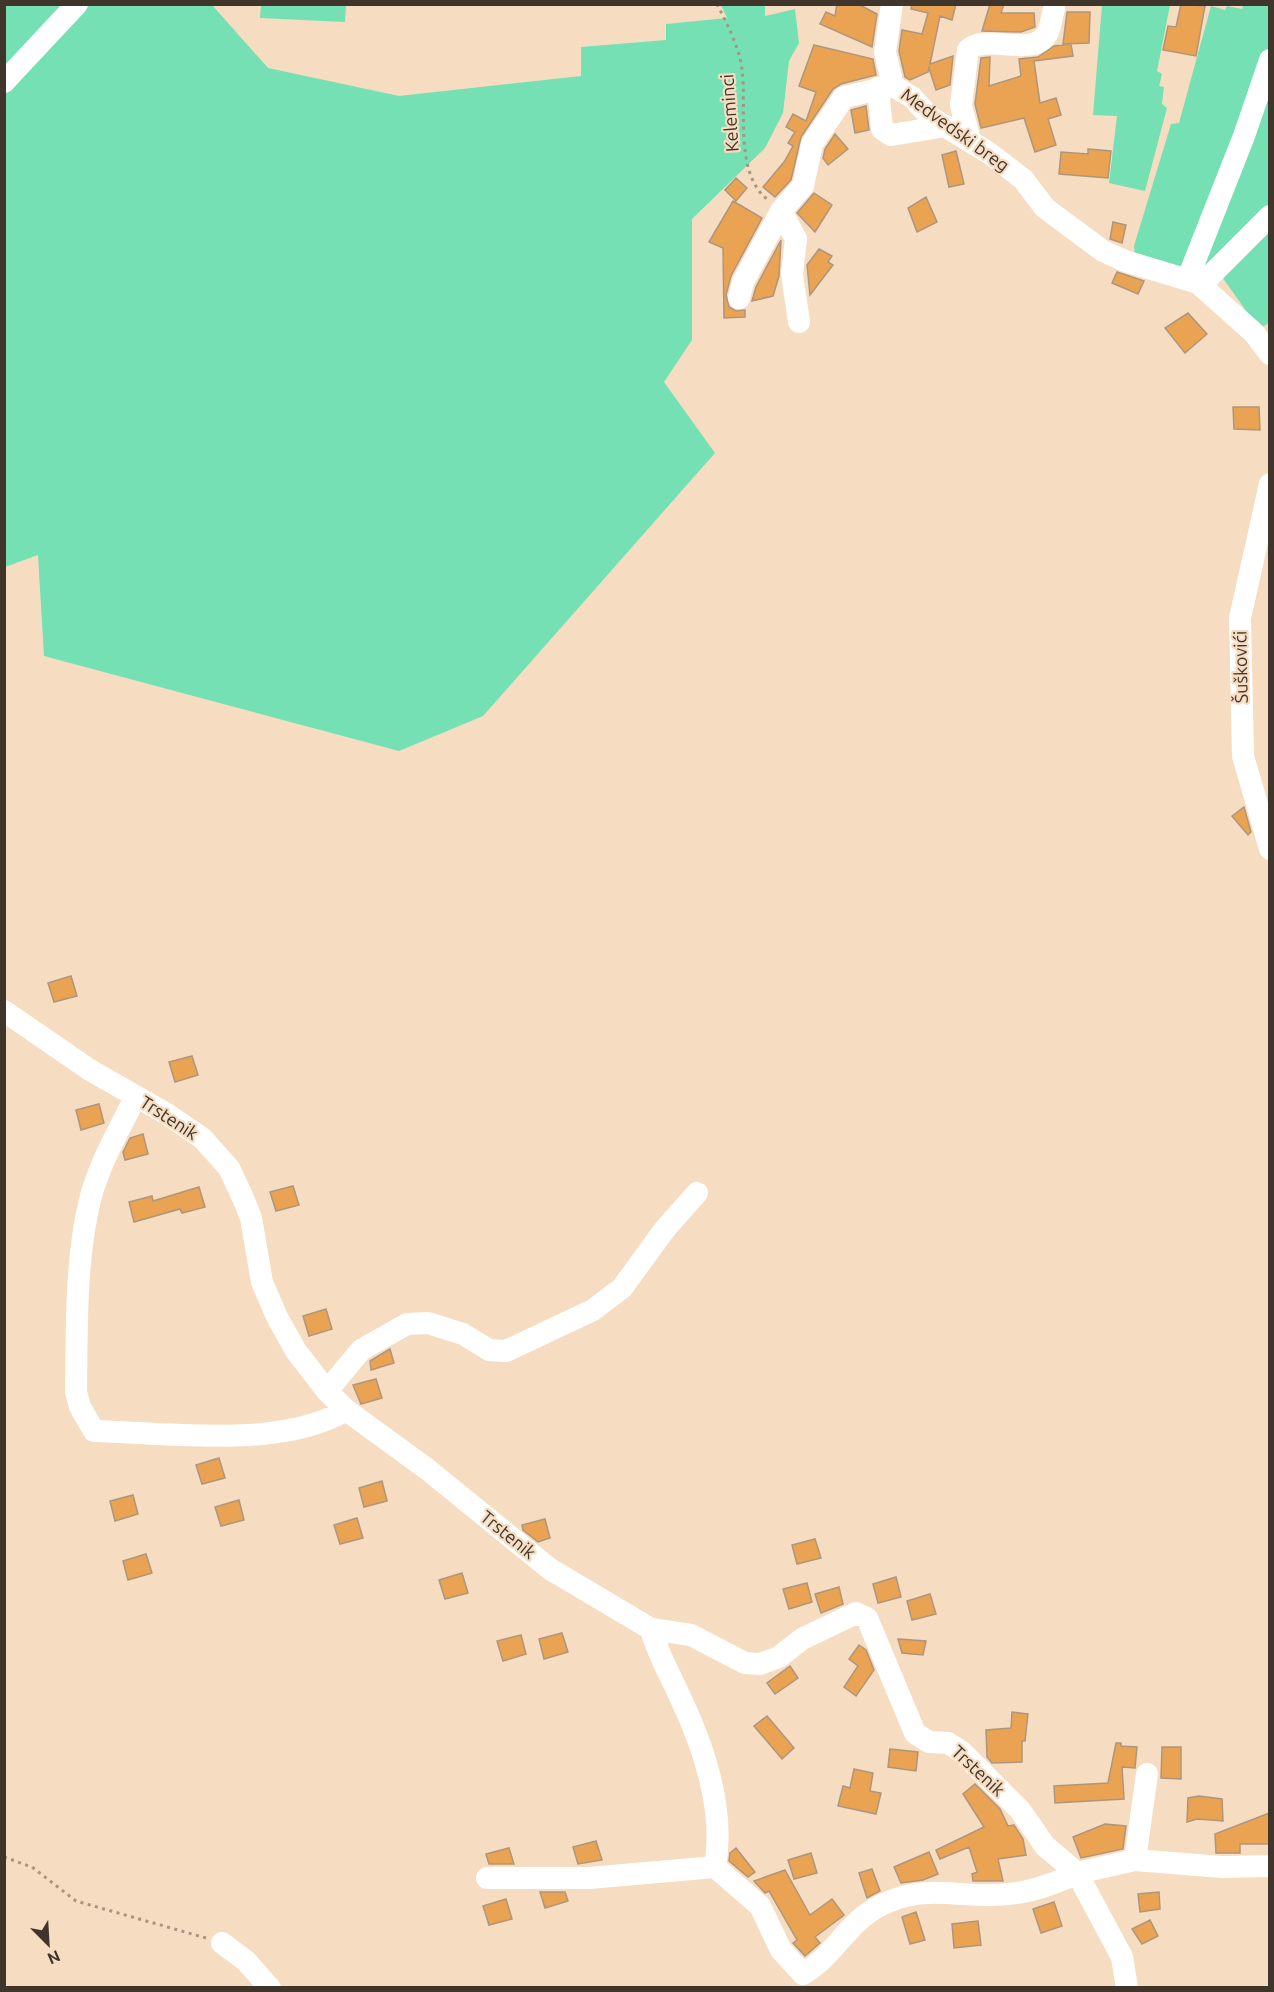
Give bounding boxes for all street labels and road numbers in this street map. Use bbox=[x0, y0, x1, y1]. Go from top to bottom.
street label: Keleminci bbox=[716, 73, 742, 153]
street label: Medvedski breg bbox=[898, 83, 1013, 175]
street label: Šuškovići bbox=[1228, 631, 1251, 704]
street label: Trstenik bbox=[137, 1091, 202, 1143]
street label: Trstenik bbox=[477, 1506, 540, 1562]
street label: Trstenik bbox=[948, 1741, 1009, 1800]

